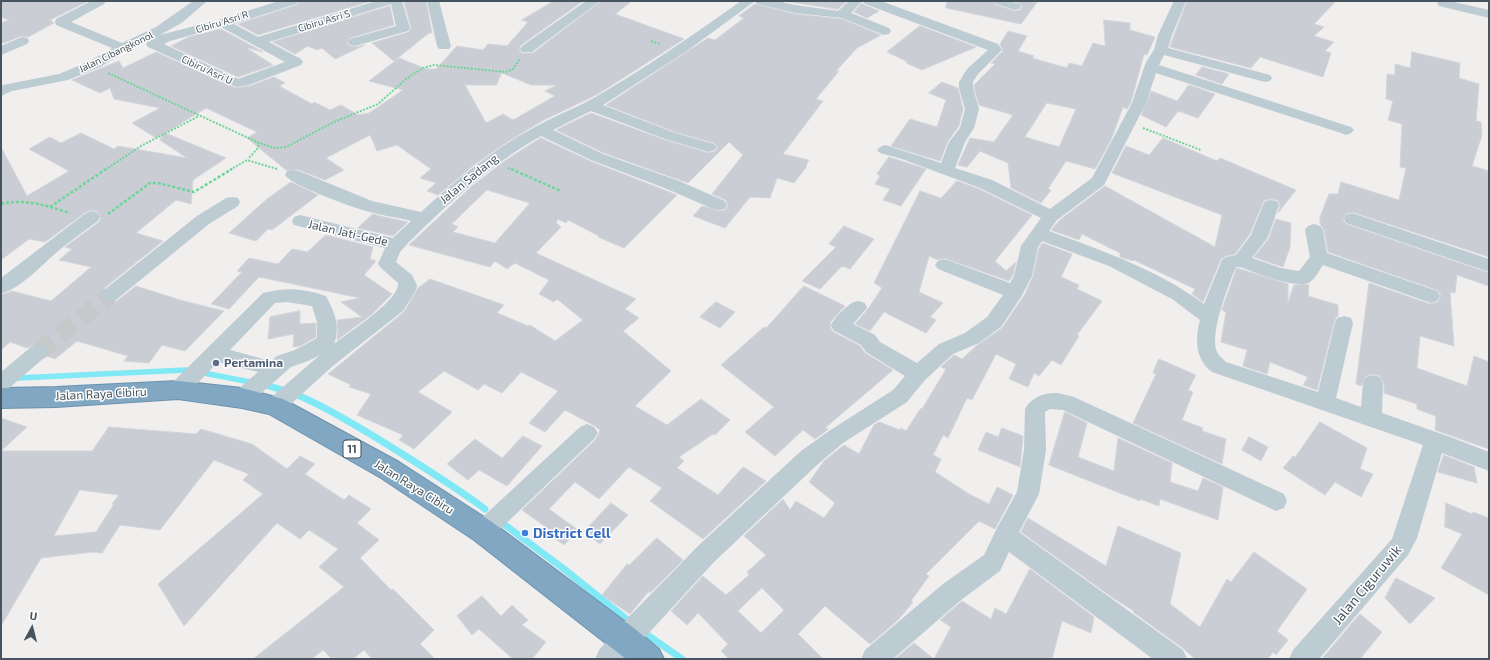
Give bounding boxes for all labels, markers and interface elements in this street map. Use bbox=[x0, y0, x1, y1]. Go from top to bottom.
street label: Cibiru Asri S bbox=[296, 7, 352, 35]
street label: Cibiru Asri R bbox=[194, 8, 250, 36]
street label: Jalan Cibangkonol bbox=[77, 29, 155, 75]
street label: Cibiru Asri U bbox=[180, 53, 234, 87]
street label: Jalan Sadang bbox=[437, 151, 501, 207]
street label: Jalan Jati-Gede bbox=[307, 217, 389, 249]
place label: Pertamina bbox=[224, 356, 283, 370]
marker: Pertamina bbox=[211, 358, 221, 368]
street label: Jalan Raya Cibiru bbox=[55, 384, 147, 404]
road number: 11 bbox=[343, 440, 361, 458]
street label: Jalan Raya Cibiru bbox=[371, 457, 457, 517]
place label: District Cell bbox=[533, 525, 611, 541]
marker: District Cell bbox=[520, 528, 530, 538]
street label: Jalan Ciguruwik bbox=[1329, 542, 1405, 628]
north arrow bbox=[12, 608, 52, 648]
text: U bbox=[29, 609, 38, 623]

